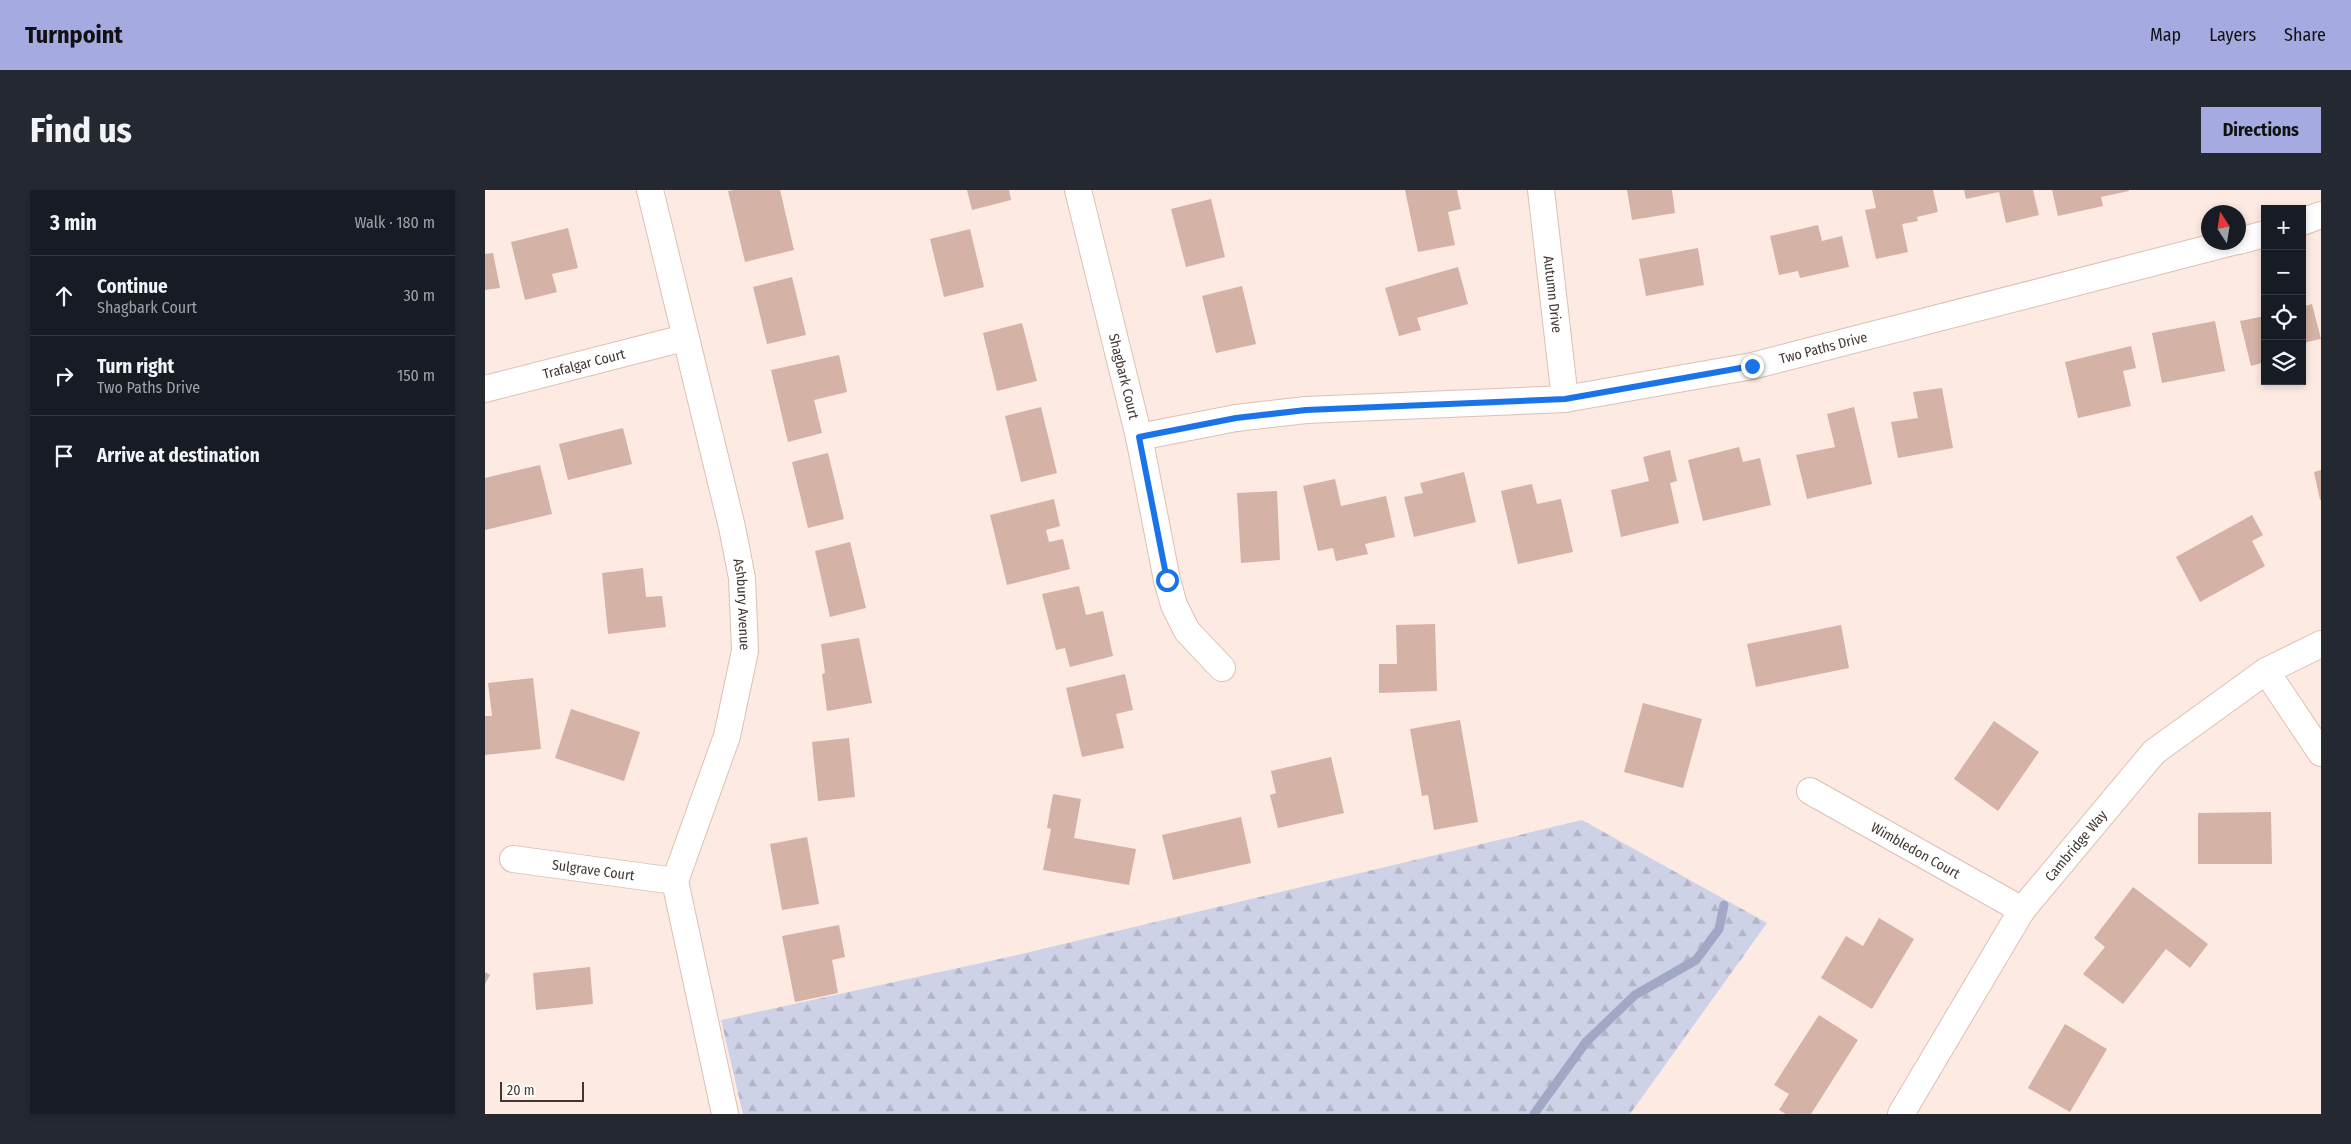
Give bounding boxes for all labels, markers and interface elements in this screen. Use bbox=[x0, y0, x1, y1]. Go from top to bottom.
text: Turnpoint bbox=[25, 21, 123, 49]
text: Map bbox=[2150, 24, 2181, 46]
text: Layers bbox=[2209, 24, 2256, 46]
text: Share bbox=[2284, 24, 2326, 46]
button: Directions bbox=[2201, 107, 2321, 153]
text: Find us bbox=[30, 109, 132, 151]
north arrow bbox=[2201, 205, 2246, 250]
map controls bbox=[2261, 205, 2306, 385]
button: + bbox=[2261, 205, 2306, 250]
text: 3 min bbox=[50, 210, 97, 236]
text: Walk · 180 m bbox=[355, 213, 435, 232]
button: − bbox=[2261, 250, 2306, 295]
street label: Autumn Drive bbox=[1540, 255, 1565, 334]
text: Continue bbox=[97, 275, 168, 298]
icon: ahead bbox=[50, 282, 78, 310]
text: 30 m bbox=[403, 286, 435, 305]
button: locate bbox=[2261, 295, 2306, 340]
text: Shagbark Court bbox=[97, 298, 197, 317]
street label: Two Paths Drive bbox=[1778, 329, 1869, 368]
street label: Shagbark Court bbox=[1105, 332, 1142, 421]
button: layers bbox=[2261, 340, 2306, 385]
street label: Trafalgar Court bbox=[541, 345, 627, 383]
text: Turn right bbox=[97, 355, 174, 378]
route end bbox=[1741, 355, 1764, 378]
icon: right bbox=[50, 362, 78, 390]
text: 150 m bbox=[397, 366, 435, 385]
text: Two Paths Drive bbox=[97, 378, 200, 397]
icon: arrive bbox=[50, 442, 78, 470]
text: Arrive at destination bbox=[97, 444, 260, 467]
street label: Ashbury Avenue bbox=[729, 557, 753, 651]
route start bbox=[1156, 569, 1179, 592]
street label: Cambridge Way bbox=[2042, 806, 2111, 885]
street label: Wimbledon Court bbox=[1868, 819, 1963, 883]
street label: Sulgrave Court bbox=[551, 856, 636, 884]
scale bar bbox=[500, 1079, 584, 1102]
text: 20 m bbox=[507, 1082, 535, 1099]

